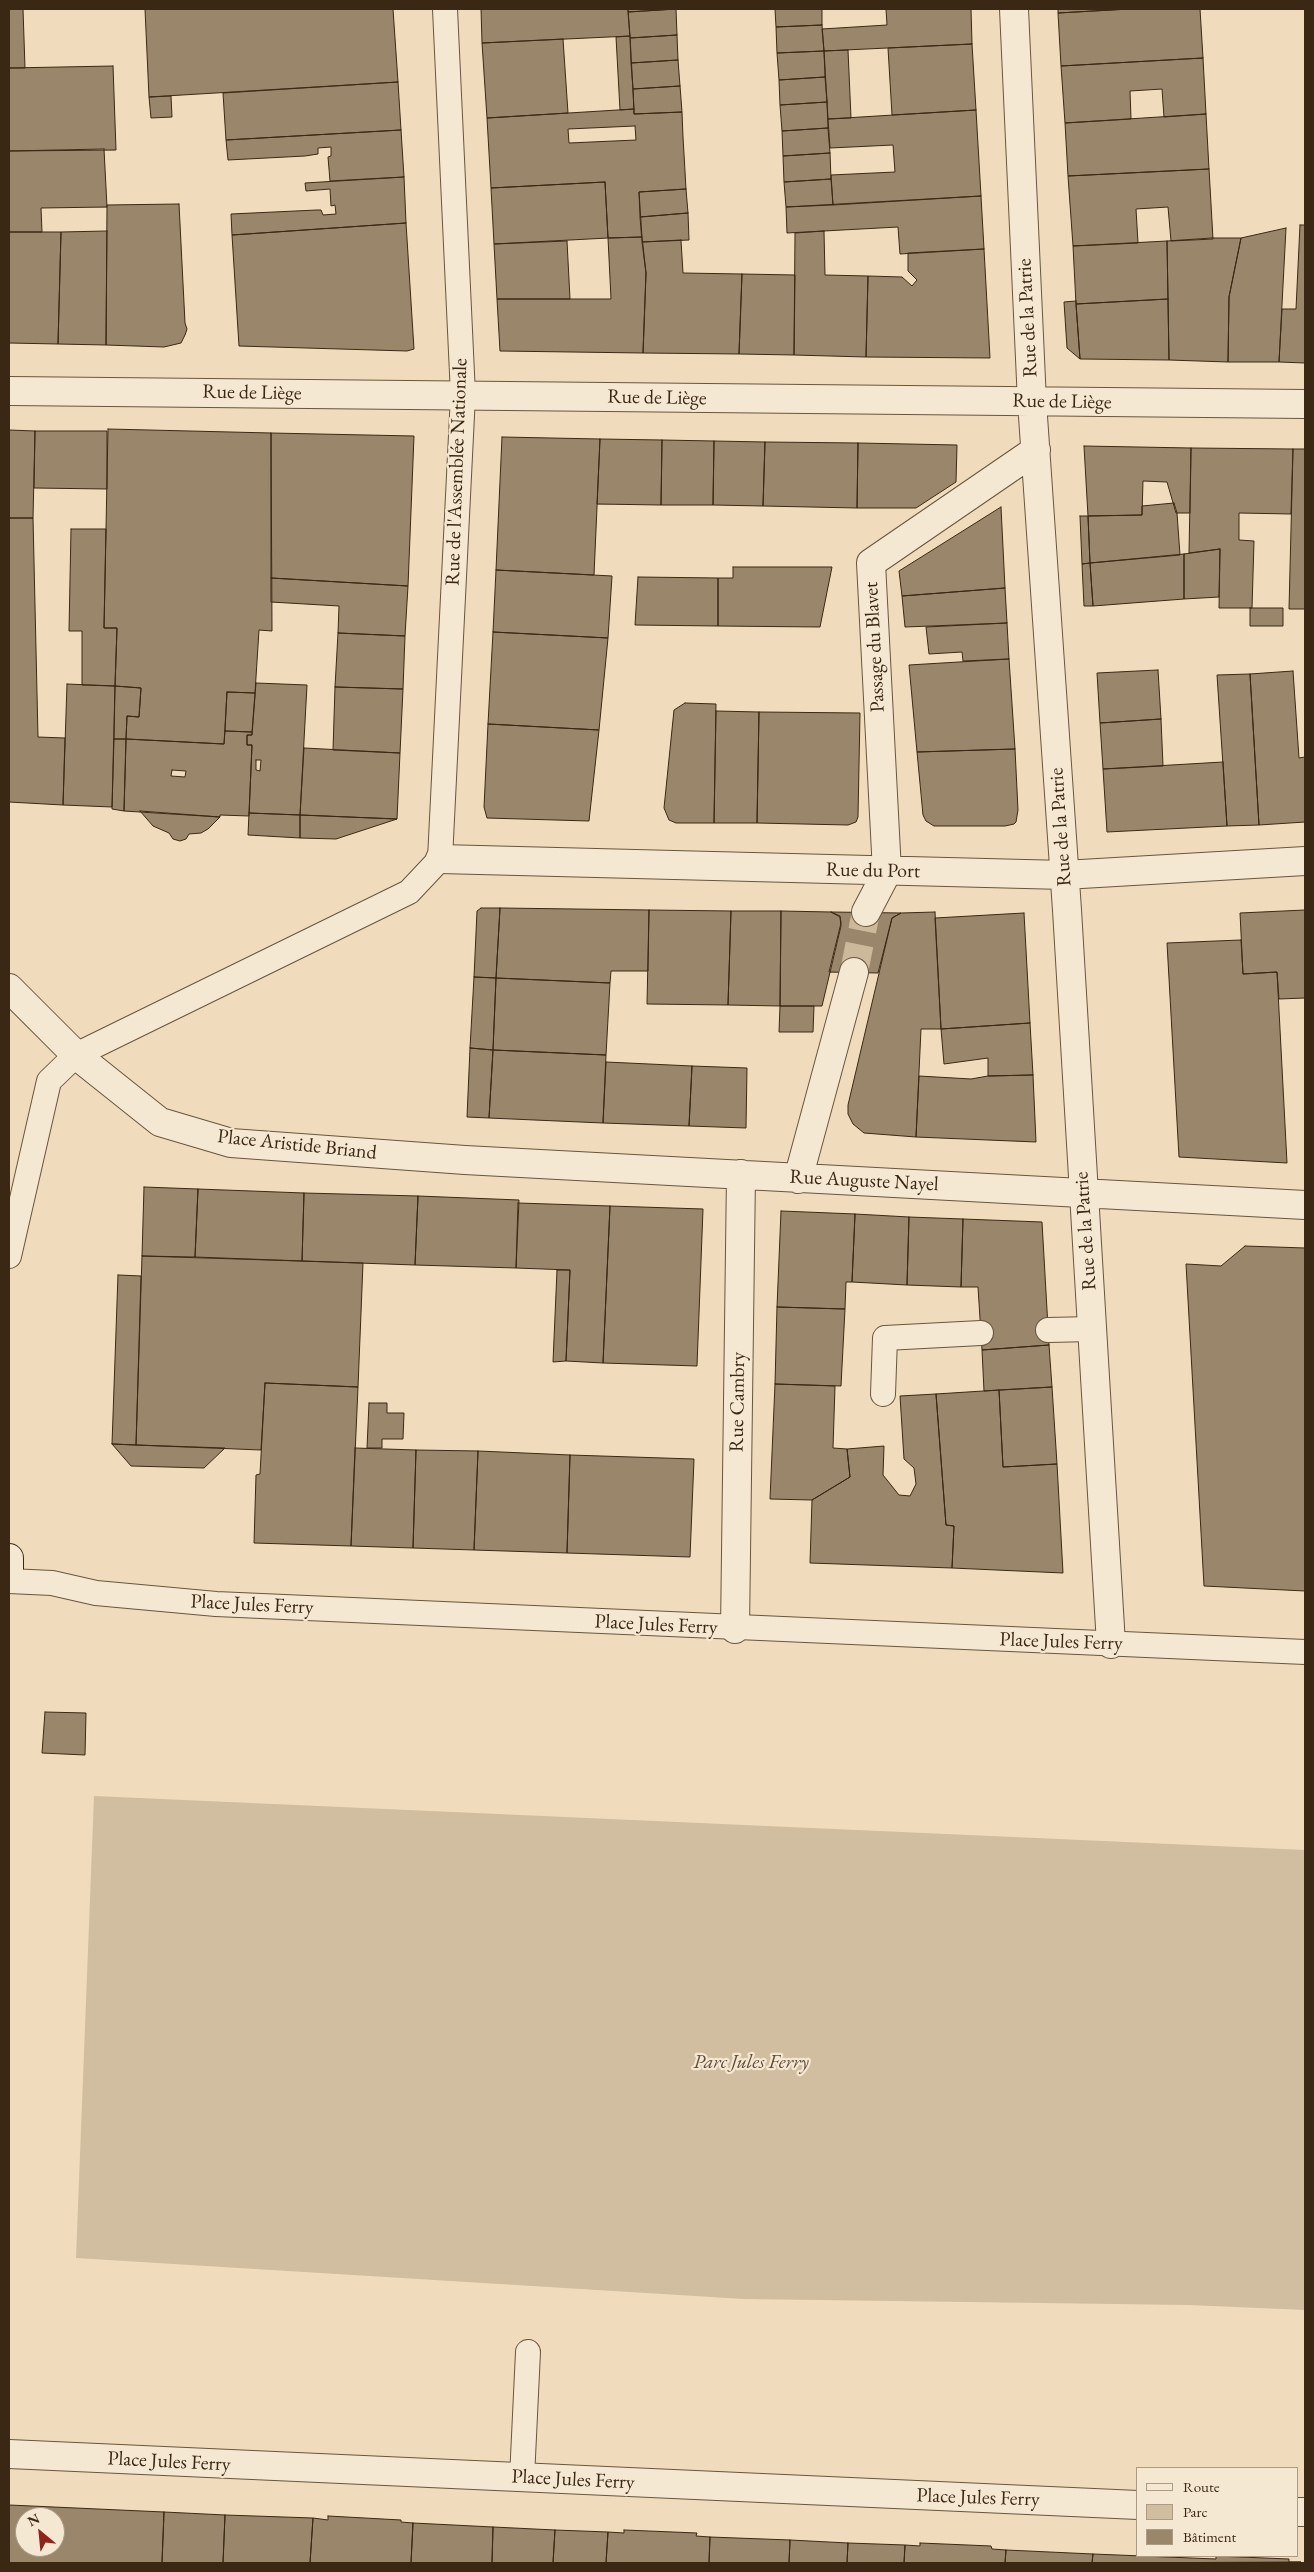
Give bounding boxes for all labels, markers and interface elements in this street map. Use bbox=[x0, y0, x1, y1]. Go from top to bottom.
street label: Rue de la Patrie bbox=[1013, 258, 1043, 378]
street label: Rue de l'Assemblée Nationale bbox=[441, 358, 473, 586]
street label: Rue de Liège bbox=[202, 380, 302, 406]
street label: Rue de Liège bbox=[607, 385, 707, 411]
street label: Rue de Liège bbox=[1012, 389, 1112, 415]
street label: Passage du Blavet bbox=[860, 581, 890, 713]
street label: Rue de la Patrie bbox=[1045, 767, 1077, 887]
street label: Rue du Port bbox=[826, 858, 920, 884]
street label: Place Aristide Briand bbox=[216, 1125, 378, 1165]
street label: Rue Auguste Nayel bbox=[789, 1165, 939, 1197]
street label: Rue de la Patrie bbox=[1070, 1171, 1102, 1291]
street label: Rue Cambry bbox=[725, 1352, 751, 1452]
street label: Place Jules Ferry bbox=[190, 1590, 314, 1620]
street label: Place Jules Ferry bbox=[594, 1610, 718, 1640]
street label: Place Jules Ferry bbox=[999, 1628, 1123, 1656]
park label: Parc Jules Ferry bbox=[693, 2051, 809, 2075]
street label: Place Jules Ferry bbox=[107, 2447, 231, 2477]
street label: Place Jules Ferry bbox=[511, 2465, 635, 2495]
legend bbox=[1136, 2467, 1299, 2557]
text: Route bbox=[1183, 2477, 1220, 2496]
street label: Place Jules Ferry bbox=[916, 2484, 1040, 2512]
text: Parc bbox=[1183, 2502, 1208, 2521]
north arrow bbox=[15, 2507, 65, 2557]
text: N bbox=[24, 2509, 43, 2530]
text: Bâtiment bbox=[1183, 2527, 1236, 2546]

